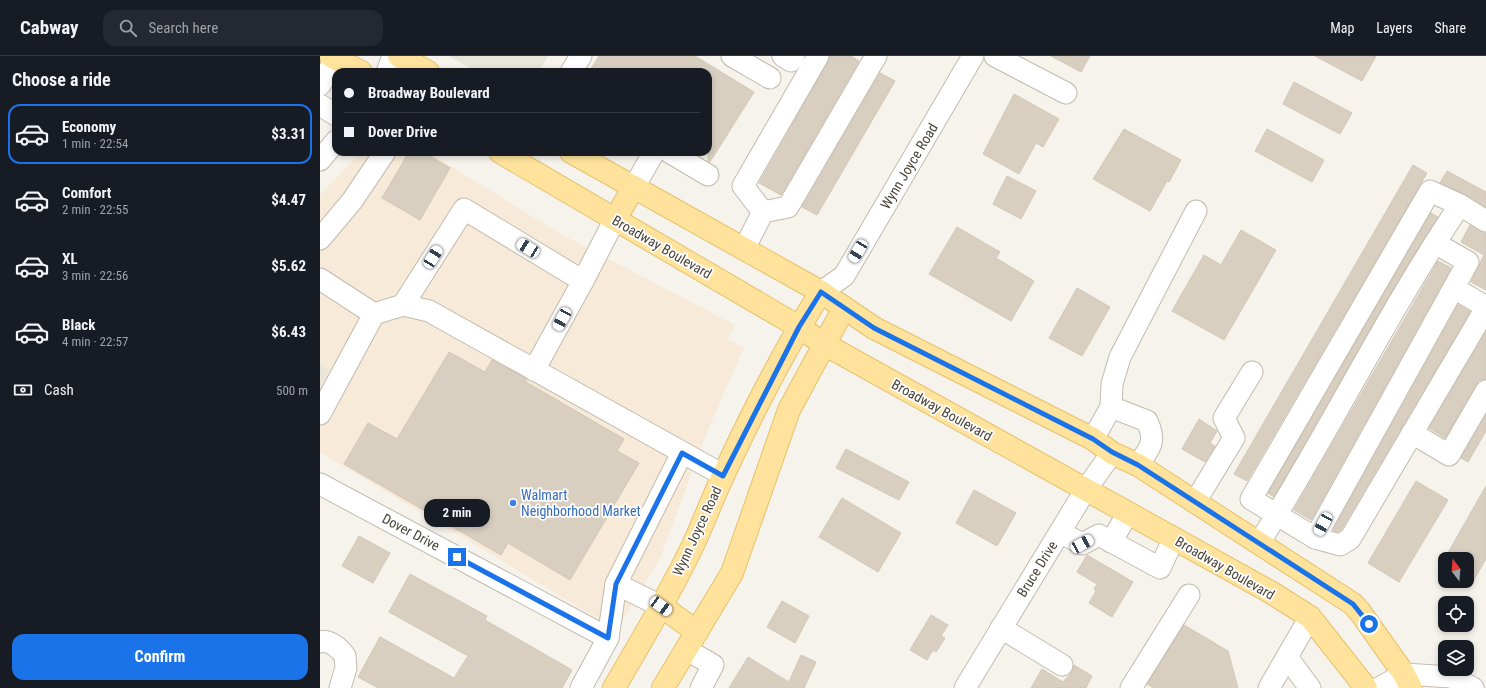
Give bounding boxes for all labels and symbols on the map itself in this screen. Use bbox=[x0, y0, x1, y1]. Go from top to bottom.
street label: Wynn Joyce Road bbox=[877, 120, 941, 212]
street label: Broadway Boulevard bbox=[610, 212, 714, 282]
car bbox=[515, 237, 541, 259]
car bbox=[847, 238, 869, 264]
car bbox=[422, 244, 444, 270]
car bbox=[551, 306, 573, 332]
street label: Broadway Boulevard bbox=[889, 376, 995, 444]
street label: Wynn Joyce Road bbox=[669, 484, 725, 578]
place label: Walmart Neighborhood Market bbox=[521, 487, 641, 519]
marker: Walmart Neighborhood Market bbox=[508, 498, 518, 508]
callout: 2 min bbox=[424, 499, 490, 527]
street label: Dover Drive bbox=[380, 510, 443, 554]
car bbox=[1312, 511, 1334, 537]
car bbox=[1069, 533, 1095, 555]
street label: Broadway Boulevard bbox=[1173, 533, 1277, 603]
street label: Bruce Drive bbox=[1014, 538, 1061, 600]
route end bbox=[448, 548, 466, 566]
north arrow bbox=[1438, 552, 1474, 588]
car bbox=[648, 594, 674, 618]
route start bbox=[1360, 615, 1378, 633]

